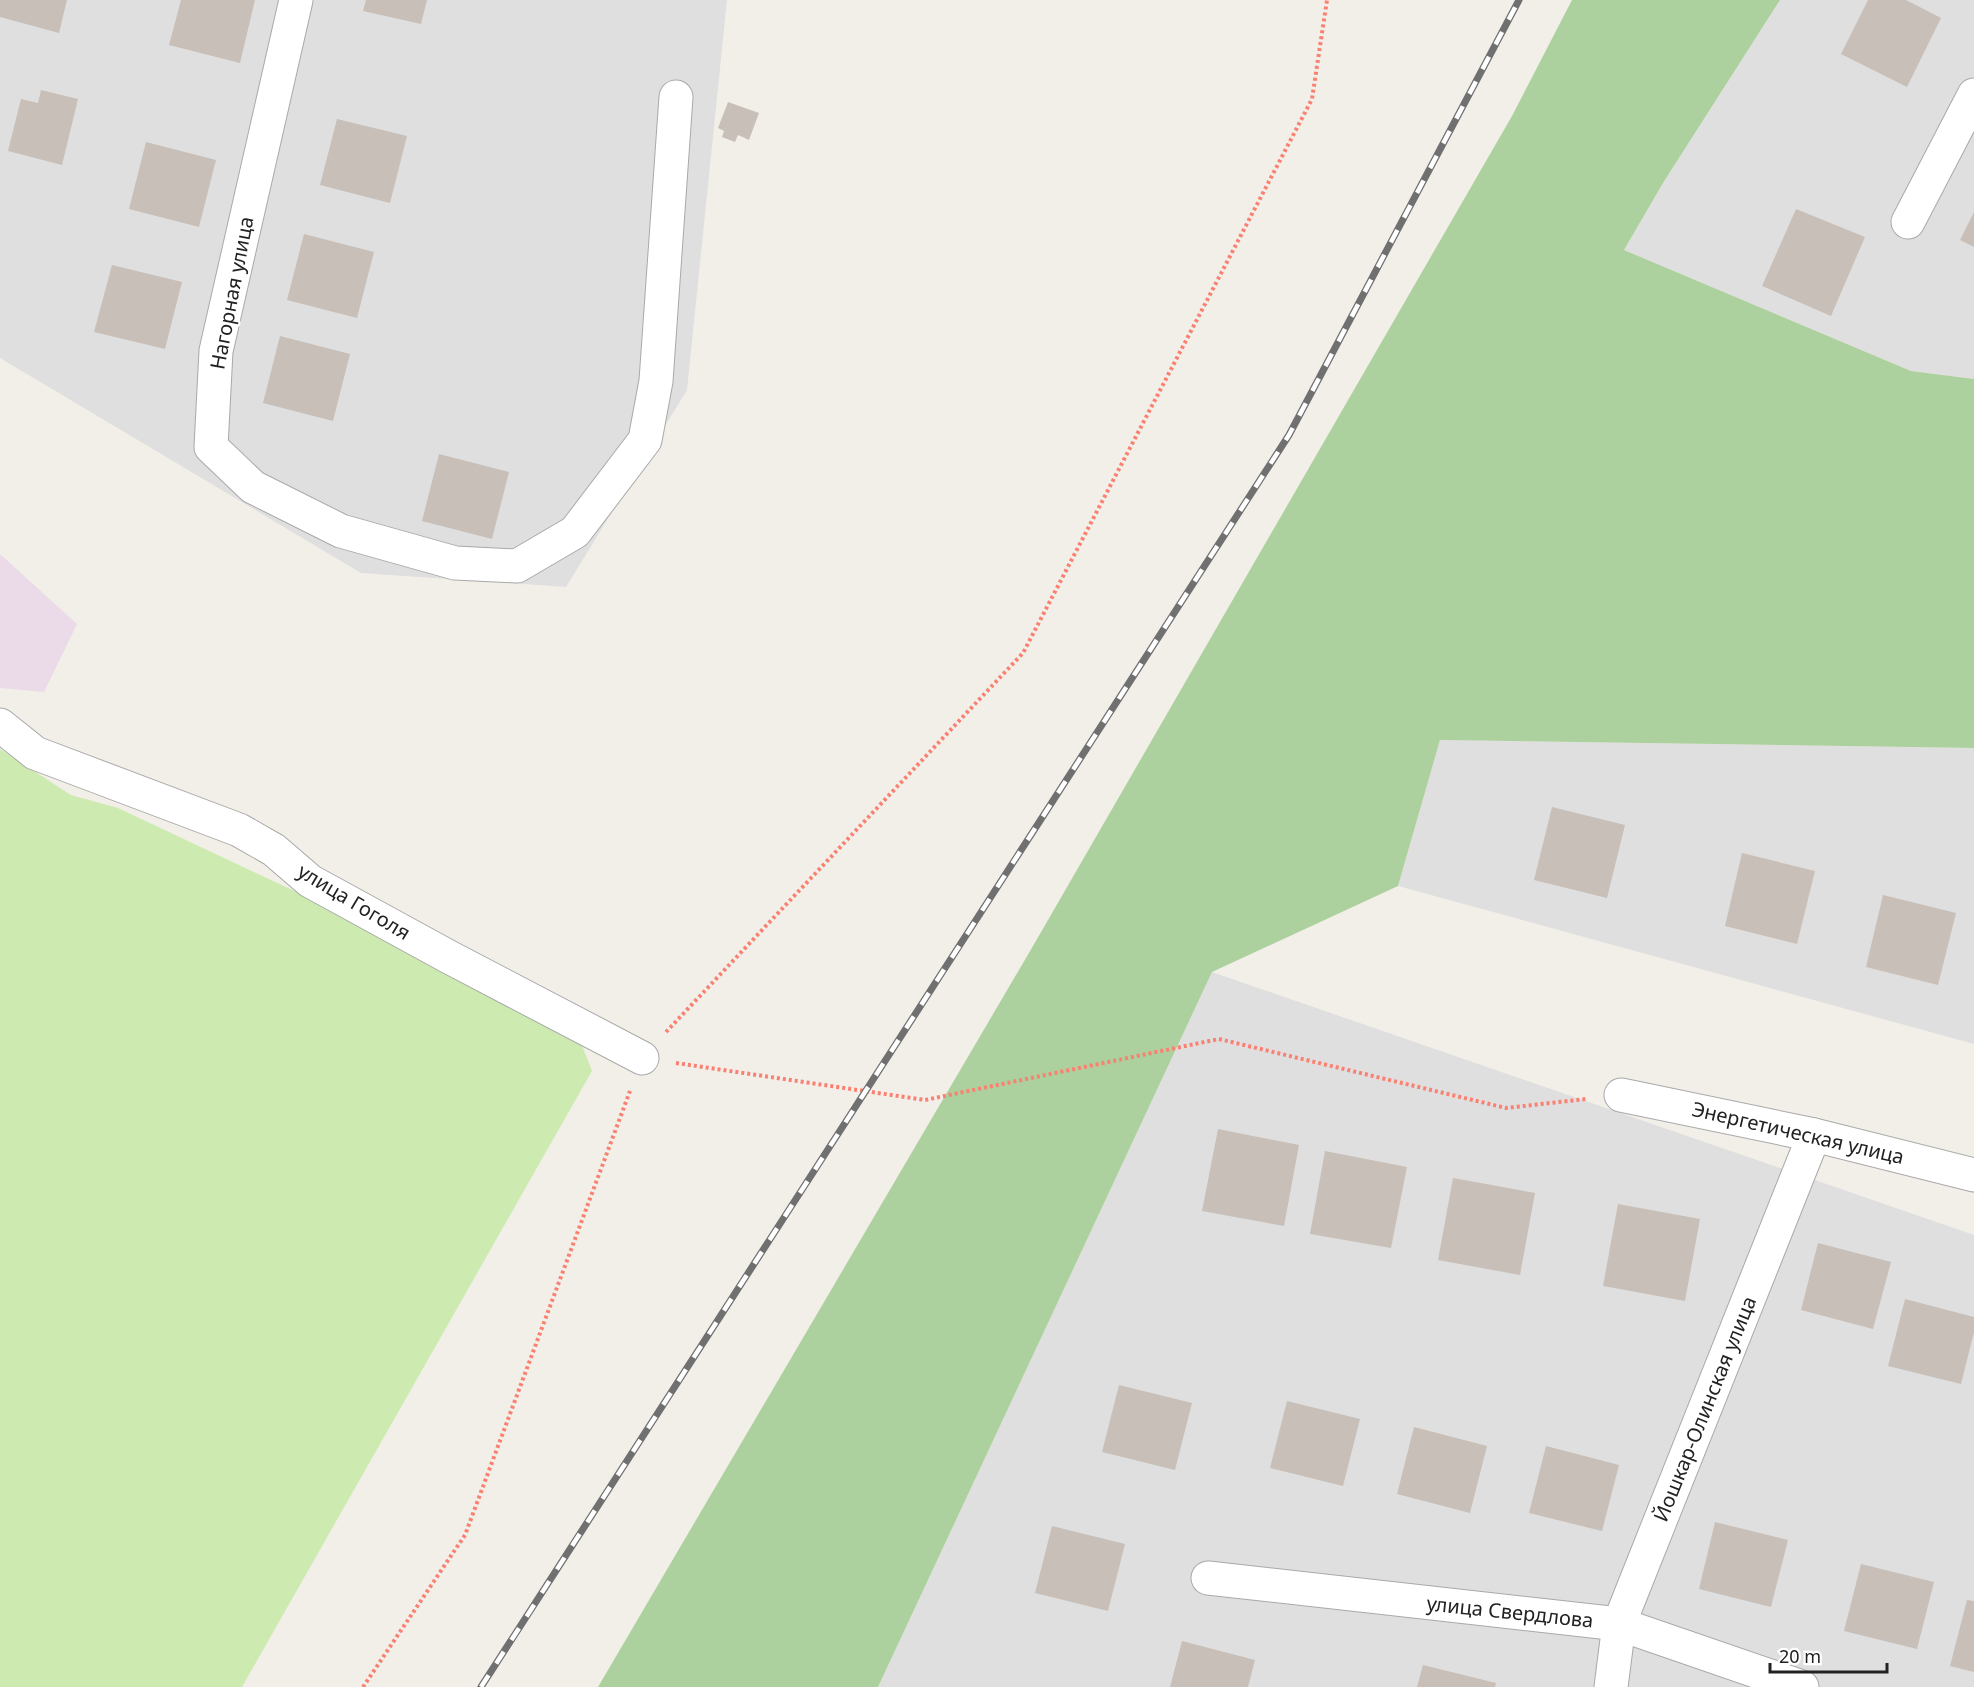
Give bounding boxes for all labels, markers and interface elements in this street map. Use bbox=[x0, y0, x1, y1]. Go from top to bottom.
street label: Нагорная улица bbox=[203, 214, 260, 372]
street label: улица Гоголя bbox=[293, 857, 416, 946]
street label: Энергетическая улица bbox=[1689, 1095, 1907, 1170]
street label: Йошкар-Олинская улица bbox=[1647, 1292, 1762, 1526]
street label: улица Свердлова bbox=[1425, 1589, 1595, 1634]
scale bar bbox=[1770, 1636, 1887, 1674]
text: 20 m bbox=[1779, 1644, 1821, 1668]

